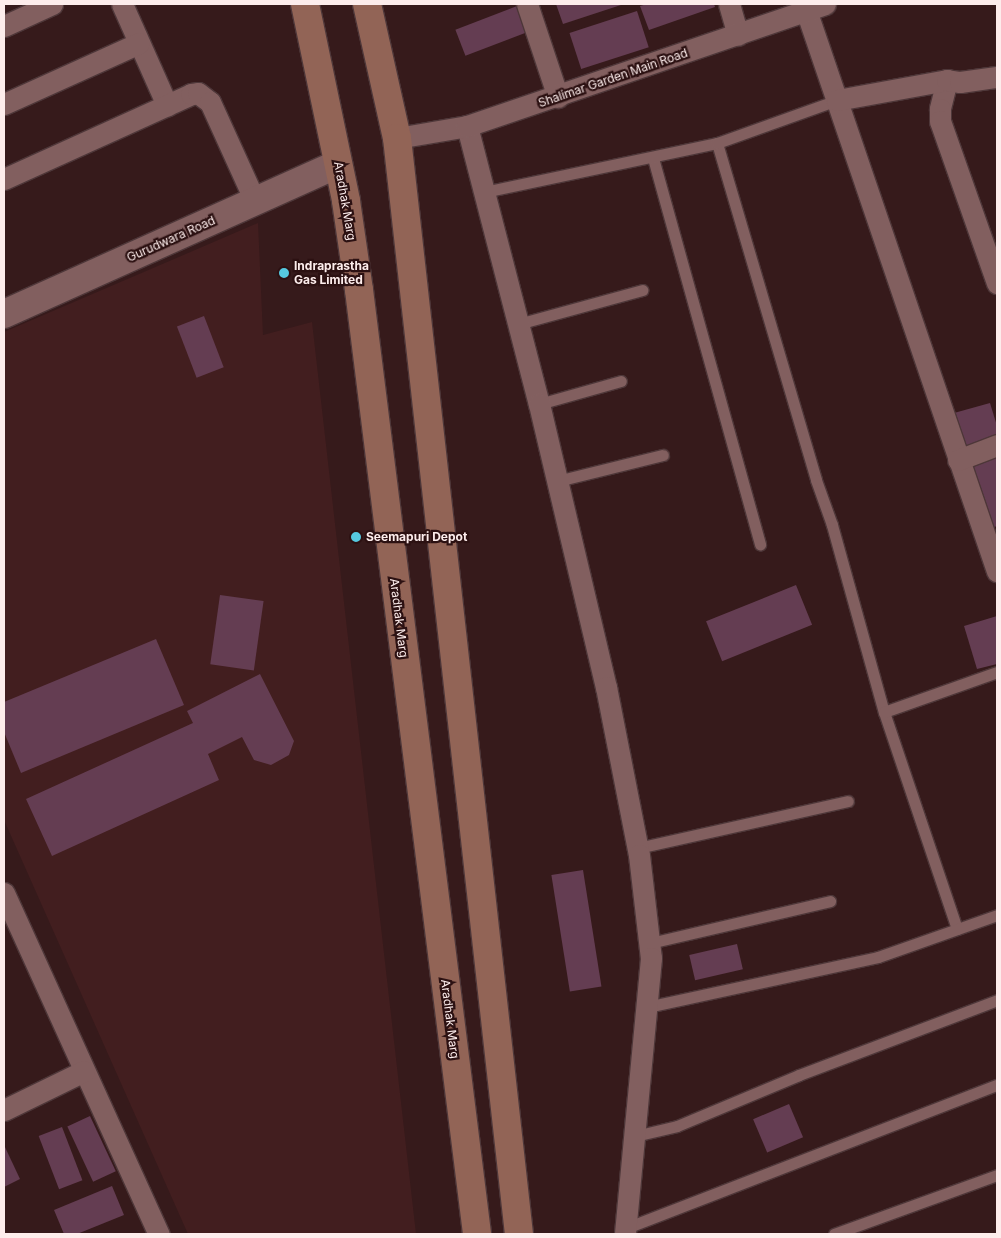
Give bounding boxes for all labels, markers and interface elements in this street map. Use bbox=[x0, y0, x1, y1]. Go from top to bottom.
street label: Shalimar Garden Main Road bbox=[536, 46, 690, 110]
street label: Aradhak Marg bbox=[331, 160, 359, 242]
street label: Gurudwara Road bbox=[125, 213, 217, 265]
place label: Indraprastha Gas Limited bbox=[294, 259, 369, 287]
marker: Indraprastha Gas Limited bbox=[278, 267, 290, 279]
place label: Seemapuri Depot bbox=[366, 530, 467, 544]
marker: Seemapuri Depot bbox=[350, 531, 362, 543]
street label: Aradhak Marg bbox=[387, 577, 411, 659]
street label: Aradhak Marg bbox=[438, 978, 462, 1060]

